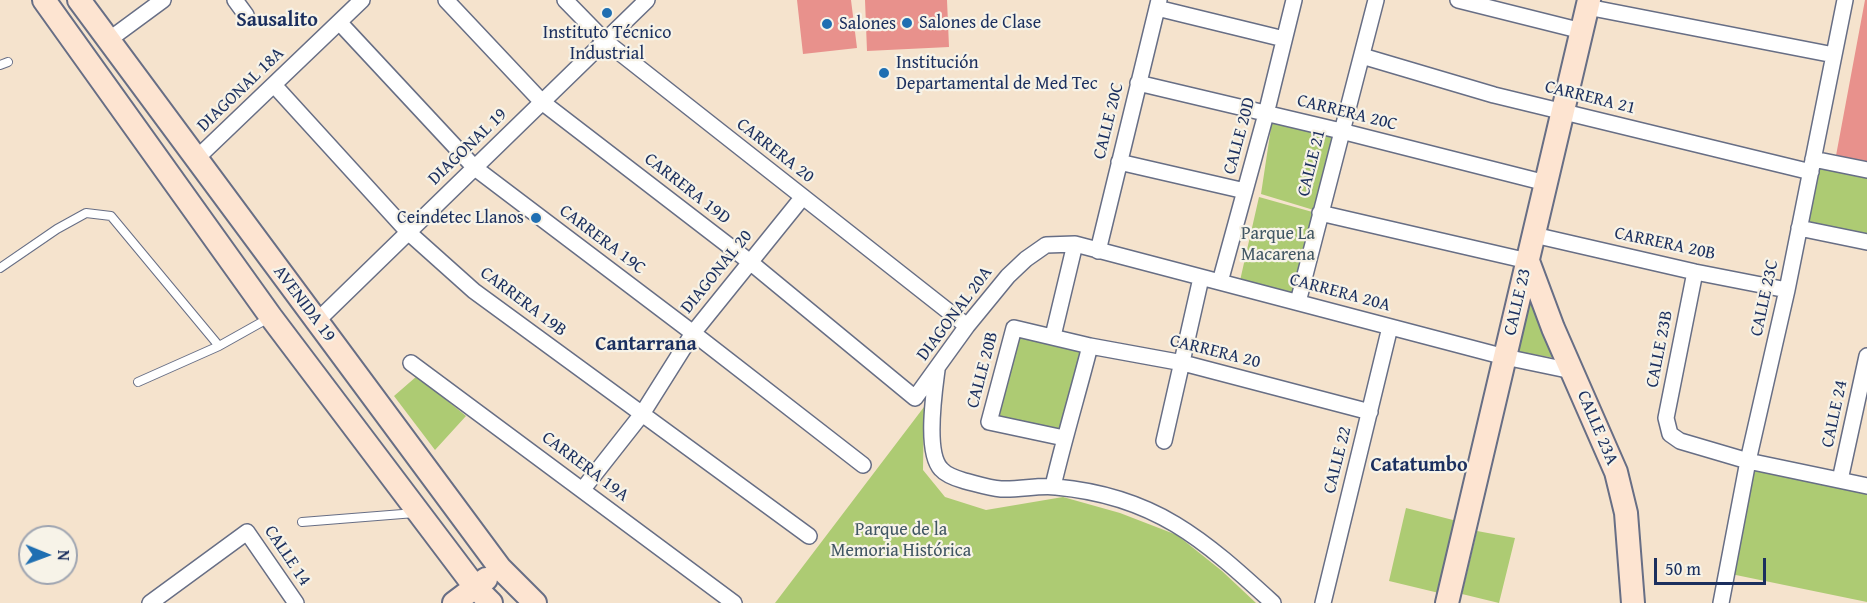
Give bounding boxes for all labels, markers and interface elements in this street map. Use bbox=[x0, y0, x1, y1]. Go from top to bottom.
marker: Instituto Técnico Industrial bbox=[600, 6, 614, 20]
district label: Sausalito bbox=[236, 9, 318, 33]
place label: Salones de Clase bbox=[919, 12, 1041, 34]
place label: Salones bbox=[839, 13, 896, 35]
marker: Salones de Clase bbox=[900, 16, 914, 30]
marker: Salones bbox=[820, 17, 834, 31]
place label: Instituto Técnico Industrial bbox=[543, 22, 671, 64]
street label: DIAGONAL 18A bbox=[193, 43, 289, 137]
place label: Institución Departamental de Med Tec bbox=[896, 52, 1098, 94]
marker: Institución Departamental de Med Tec bbox=[877, 66, 891, 80]
street label: CARRERA 21 bbox=[1542, 76, 1638, 120]
street label: CALLE 20C bbox=[1089, 81, 1129, 161]
street label: CARRERA 20C bbox=[1295, 90, 1399, 136]
street label: CALLE 20D bbox=[1219, 95, 1261, 177]
street label: DIAGONAL 19 bbox=[424, 104, 512, 190]
street label: CARRERA 20 bbox=[732, 114, 818, 188]
street label: CALLE 21 bbox=[1293, 127, 1331, 199]
street label: CARRERA 19D bbox=[640, 149, 734, 229]
street label: CARRERA 19C bbox=[555, 201, 649, 279]
place label: Ceindetec Llanos bbox=[397, 207, 524, 229]
marker: Ceindetec Llanos bbox=[529, 211, 543, 225]
park label: Parque La Macarena bbox=[1241, 223, 1315, 266]
street label: CARRERA 20B bbox=[1612, 223, 1718, 265]
street label: DIAGONAL 20 bbox=[677, 226, 757, 318]
street label: CALLE 23C bbox=[1746, 258, 1784, 338]
street label: AVENIDA 19 bbox=[268, 261, 340, 347]
street label: CARRERA 19B bbox=[475, 262, 571, 342]
street label: DIAGONAL 20A bbox=[913, 263, 997, 365]
street label: CALLE 23 bbox=[1500, 266, 1536, 338]
street label: CARRERA 20A bbox=[1287, 269, 1393, 317]
street label: CALLE 23B bbox=[1642, 308, 1678, 390]
street label: CALLE 20B bbox=[962, 329, 1004, 411]
street label: CARRERA 20 bbox=[1167, 330, 1263, 374]
district label: Cantarrana bbox=[595, 333, 697, 357]
street label: CALLE 24 bbox=[1817, 378, 1853, 450]
street label: CALLE 23A bbox=[1572, 387, 1622, 469]
street label: CALLE 22 bbox=[1319, 424, 1357, 496]
street label: CARRERA 19A bbox=[537, 427, 633, 507]
district label: Catatumbo bbox=[1370, 454, 1468, 478]
park label: Parque de la Memoria Histórica bbox=[831, 519, 971, 562]
street label: CALLE 14 bbox=[259, 522, 315, 590]
north arrow bbox=[18, 525, 78, 585]
scale bar bbox=[1657, 546, 1770, 584]
text: N bbox=[52, 550, 76, 561]
text: 50 m bbox=[1665, 555, 1701, 582]

